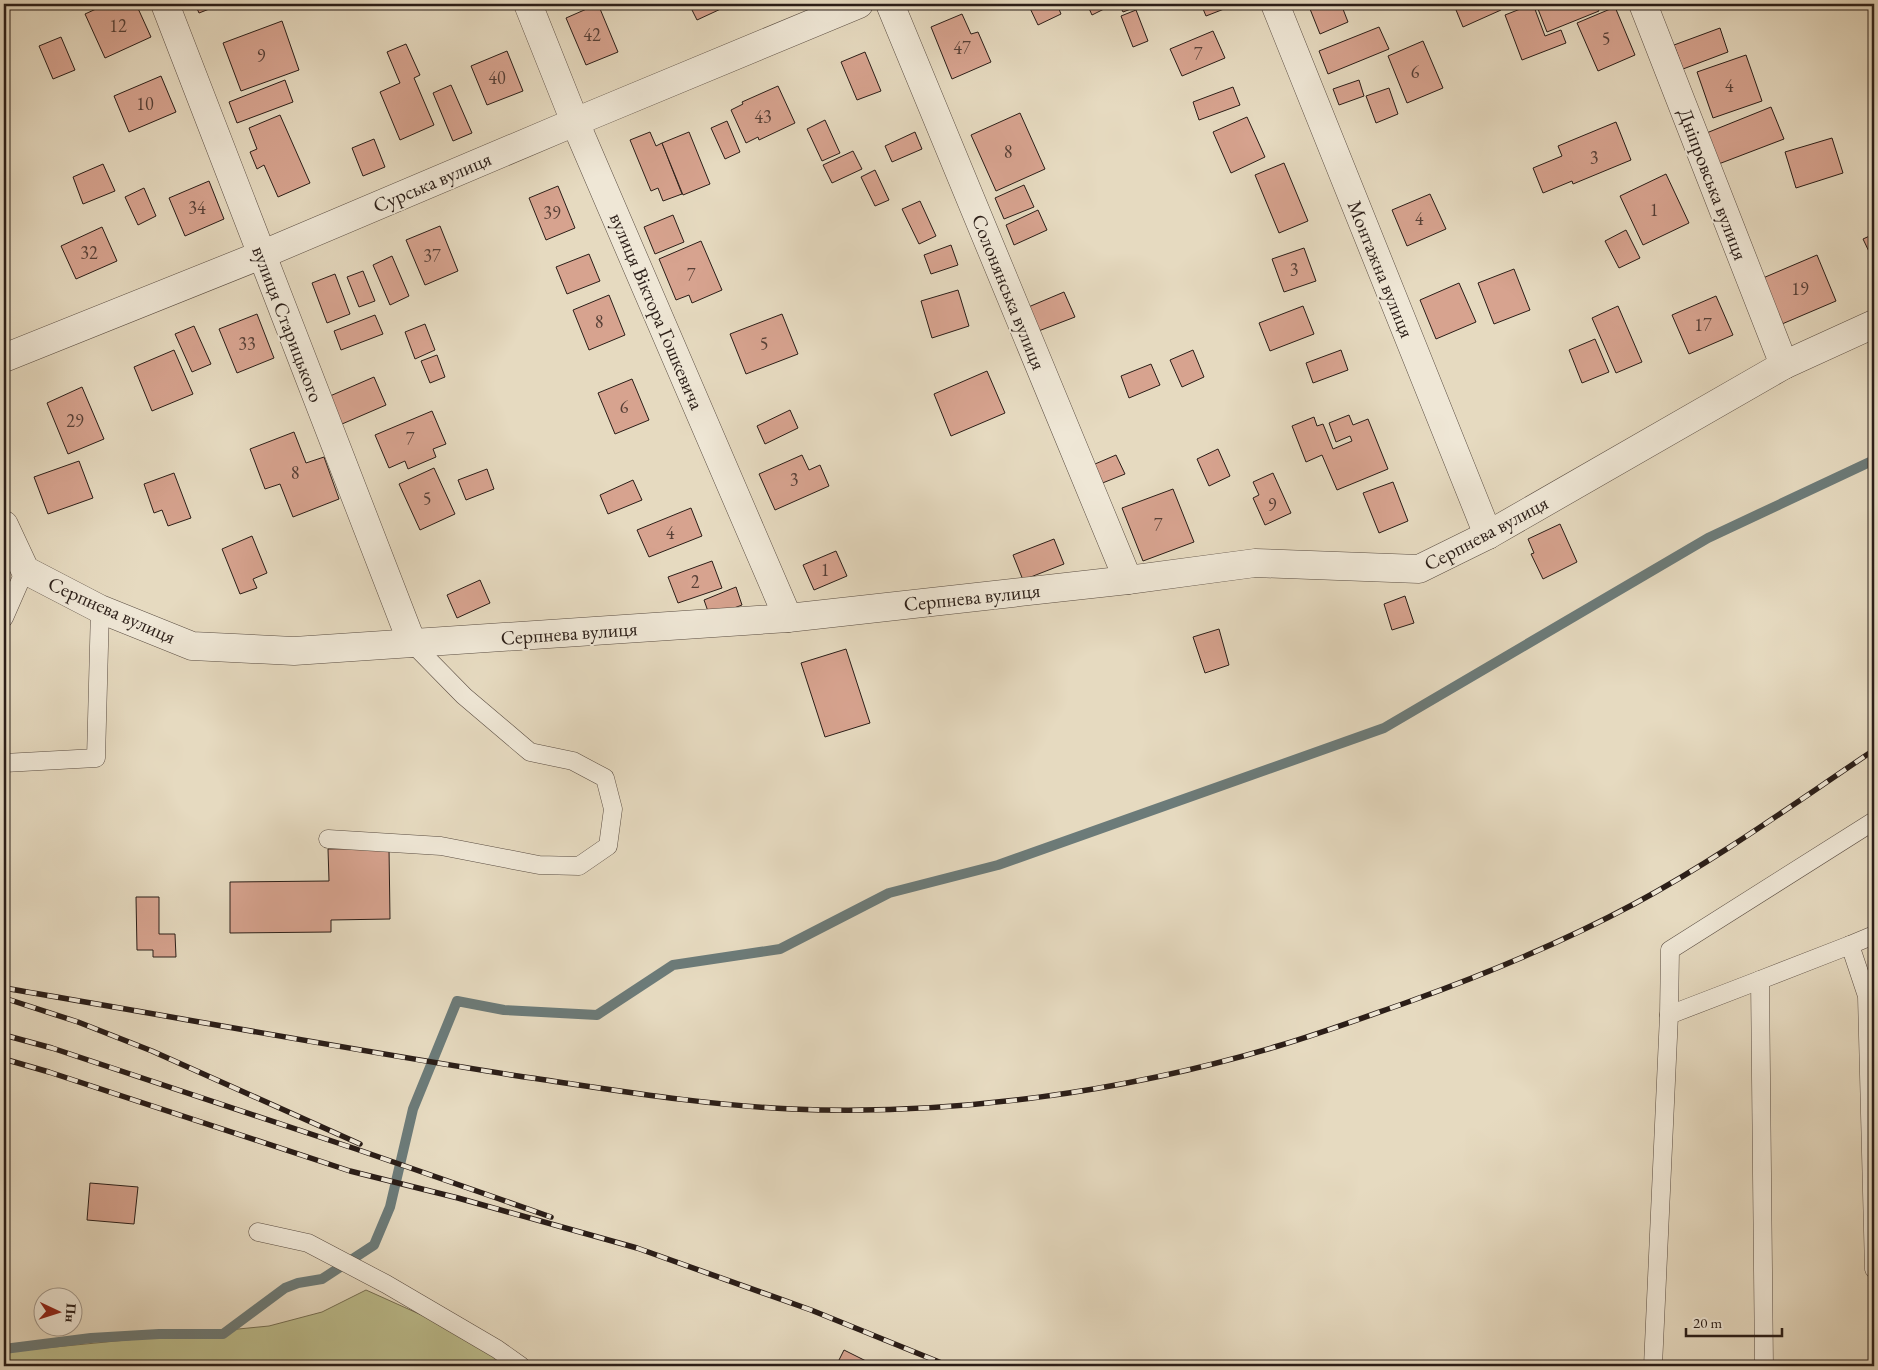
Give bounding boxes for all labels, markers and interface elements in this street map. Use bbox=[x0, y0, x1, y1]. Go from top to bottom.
house number: 12 bbox=[109, 14, 127, 37]
house number: 42 bbox=[583, 23, 601, 46]
house number: 5 bbox=[1602, 27, 1610, 50]
house number: 47 bbox=[953, 36, 971, 59]
house number: 7 bbox=[1194, 42, 1203, 65]
house number: 9 bbox=[257, 44, 266, 67]
house number: 6 bbox=[1411, 60, 1420, 83]
house number: 40 bbox=[488, 66, 506, 89]
house number: 4 bbox=[1725, 74, 1734, 97]
house number: 10 bbox=[136, 92, 154, 115]
street label: Дніпровська вулиця bbox=[1672, 104, 1754, 264]
house number: 43 bbox=[754, 105, 772, 128]
house number: 8 bbox=[1004, 140, 1012, 163]
street label: Сурська вулиця bbox=[369, 145, 495, 219]
house number: 3 bbox=[1590, 146, 1598, 169]
house number: 34 bbox=[188, 196, 206, 219]
street label: Монтажна вулиця bbox=[1342, 196, 1420, 342]
house number: 1 bbox=[1650, 198, 1658, 221]
house number: 39 bbox=[543, 201, 561, 224]
house number: 4 bbox=[1415, 207, 1424, 230]
street label: вулиця Віктора Гошкевича bbox=[604, 209, 710, 413]
street label: Солонянська вулиця bbox=[966, 210, 1052, 374]
house number: 32 bbox=[80, 241, 98, 264]
street label: вулиця Старицького bbox=[246, 242, 330, 406]
house number: 37 bbox=[423, 244, 441, 267]
house number: 3 bbox=[1290, 258, 1298, 281]
house number: 7 bbox=[687, 263, 696, 286]
house number: 19 bbox=[1791, 277, 1809, 300]
house number: 8 bbox=[595, 310, 603, 333]
house number: 17 bbox=[1694, 313, 1712, 336]
house number: 33 bbox=[238, 332, 256, 355]
house number: 5 bbox=[760, 332, 768, 355]
house number: 6 bbox=[620, 395, 629, 418]
house number: 29 bbox=[66, 409, 84, 432]
house number: 7 bbox=[406, 427, 415, 450]
house number: 8 bbox=[291, 461, 299, 484]
house number: 3 bbox=[790, 468, 798, 491]
house number: 5 bbox=[423, 487, 431, 510]
street label: Серпнева вулиця bbox=[1419, 489, 1553, 577]
house number: 9 bbox=[1268, 493, 1277, 516]
house number: 7 bbox=[1154, 513, 1163, 536]
house number: 4 bbox=[666, 521, 675, 544]
house number: 1 bbox=[821, 558, 829, 581]
street label: Серпнева вулиця bbox=[44, 570, 180, 650]
house number: 2 bbox=[691, 570, 700, 593]
street label: Серпнева вулиця bbox=[903, 577, 1042, 617]
street label: Серпнева вулиця bbox=[500, 615, 638, 651]
north arrow bbox=[32, 1288, 82, 1338]
text: Пн bbox=[61, 1303, 81, 1323]
scale bar bbox=[1686, 1305, 1782, 1337]
text: 20 m bbox=[1693, 1313, 1722, 1332]

